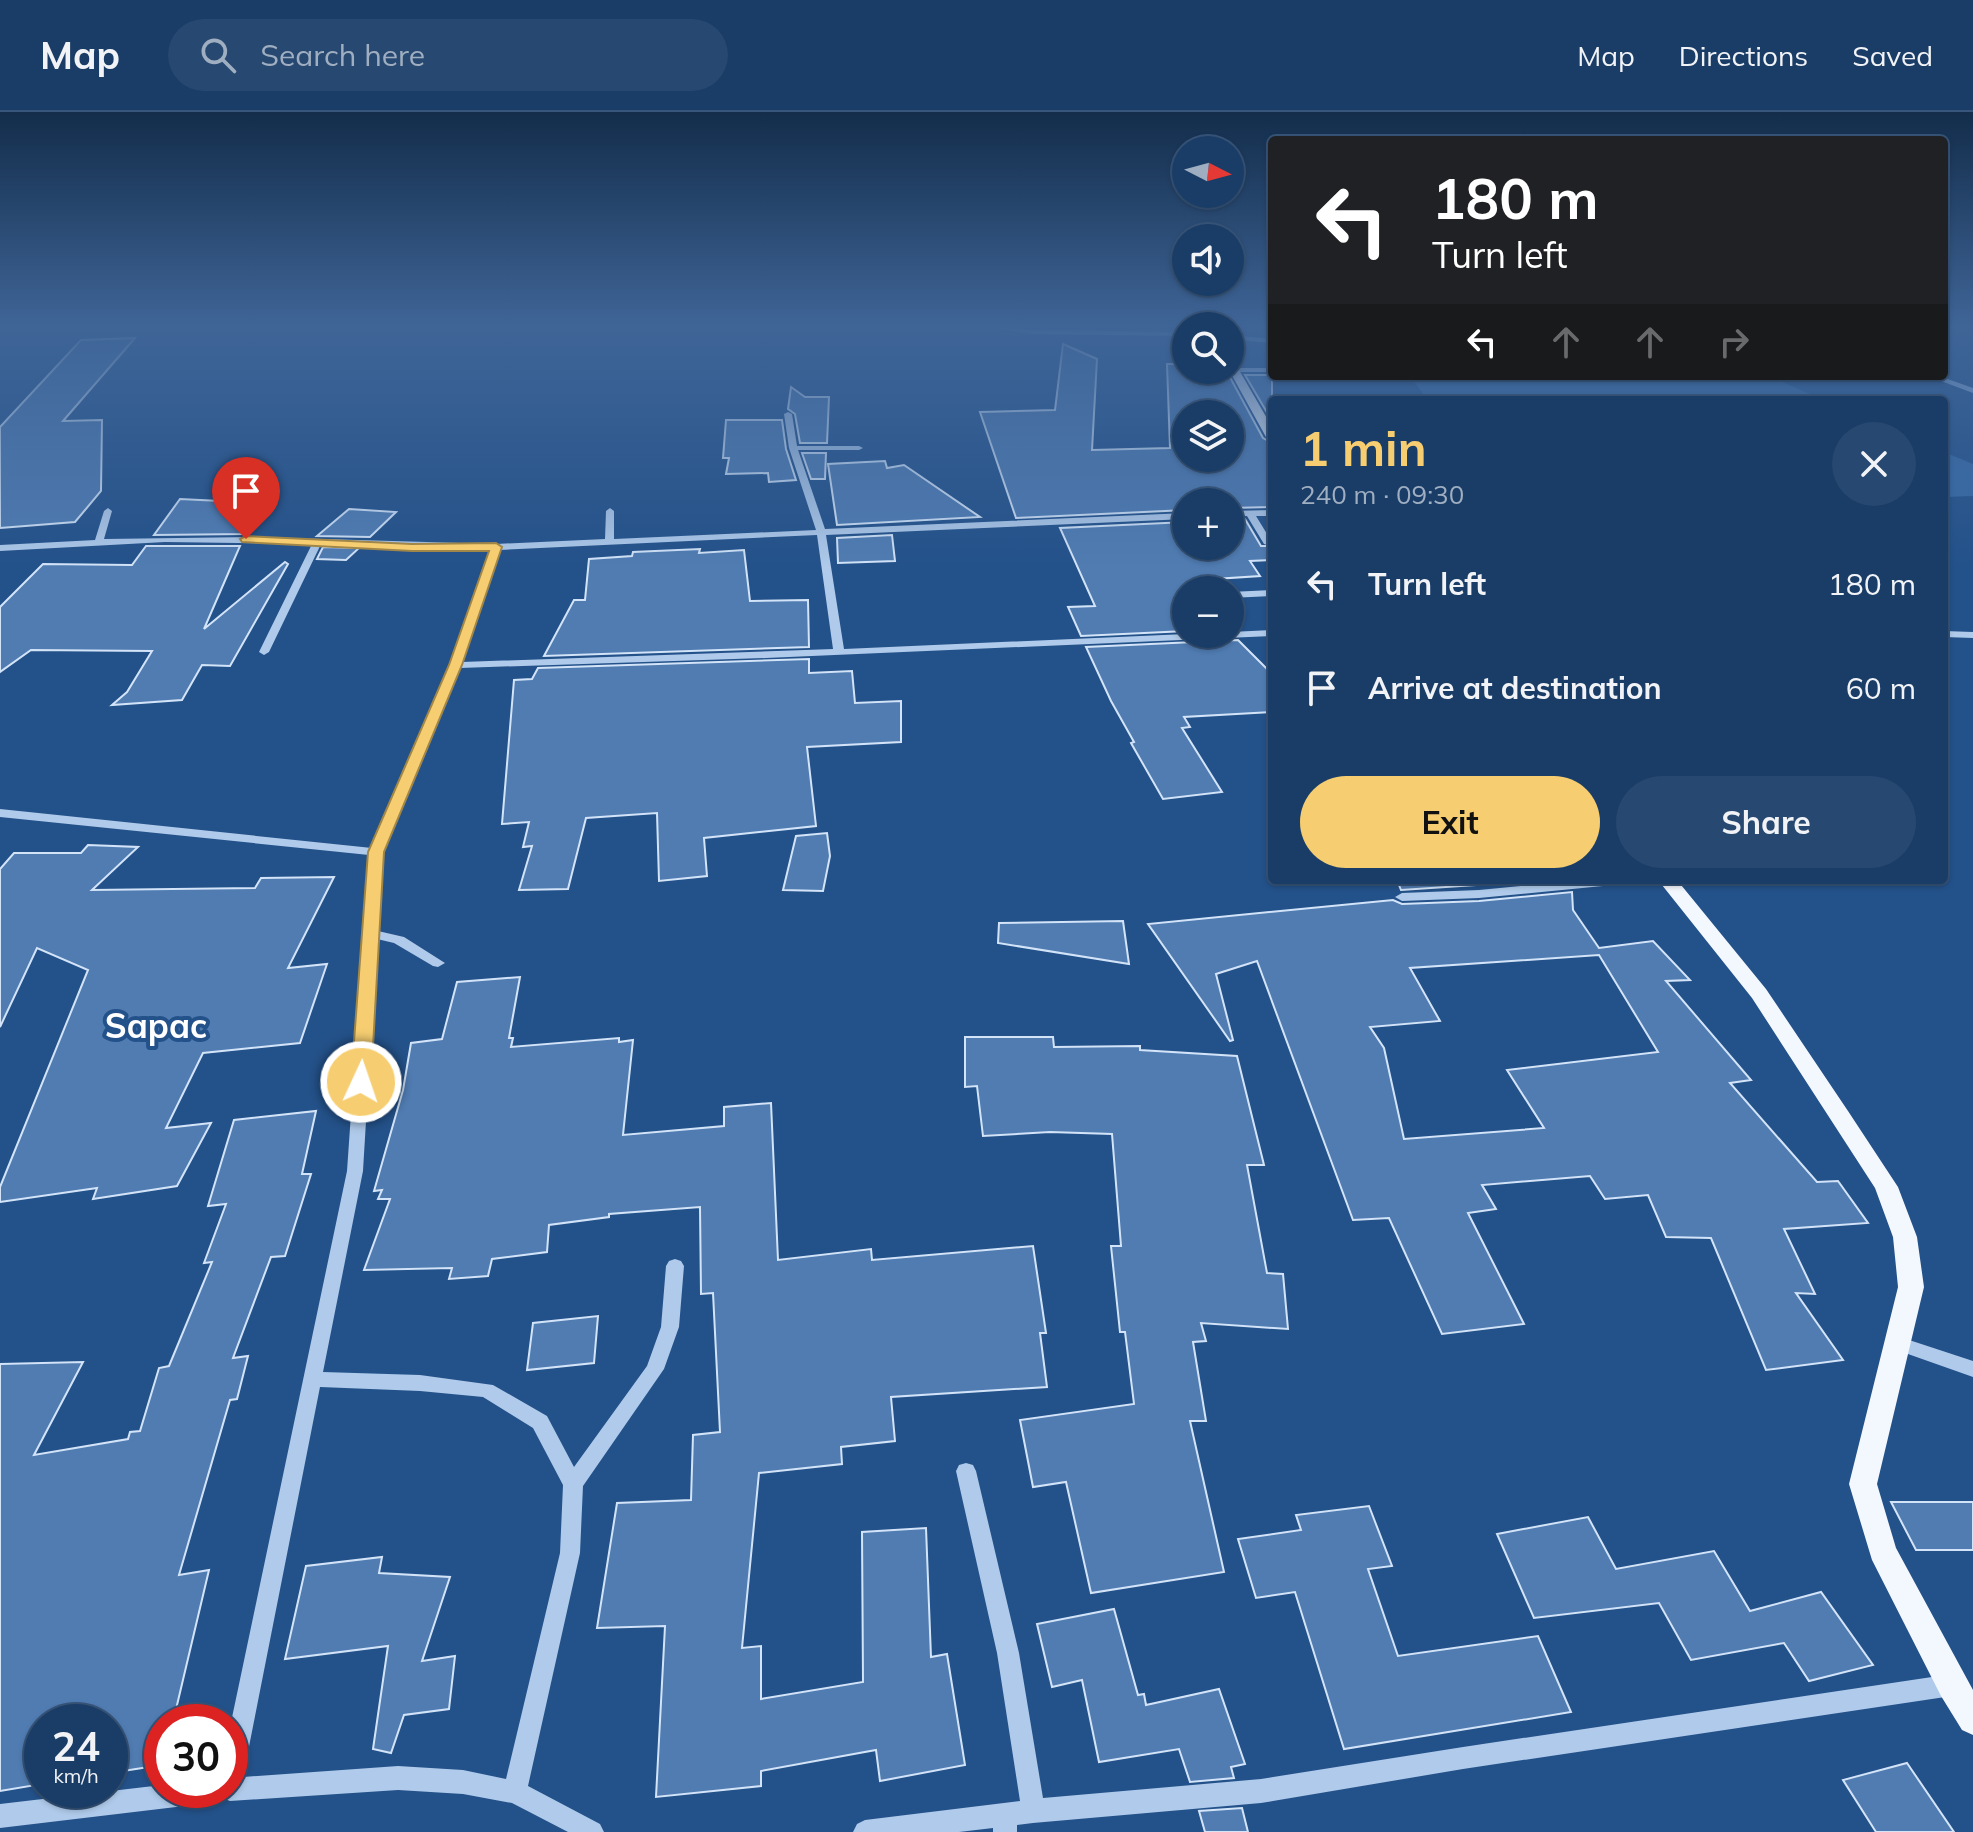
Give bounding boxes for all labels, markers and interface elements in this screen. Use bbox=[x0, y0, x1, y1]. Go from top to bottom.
search box bbox=[168, 19, 728, 91]
text: Map bbox=[40, 31, 120, 79]
icon: search bbox=[196, 33, 240, 77]
text: Search here bbox=[260, 36, 425, 74]
text: Map bbox=[1577, 38, 1635, 73]
text: Directions bbox=[1679, 38, 1808, 73]
text: Saved bbox=[1852, 38, 1933, 73]
north arrow bbox=[1172, 136, 1244, 208]
map controls bbox=[1172, 136, 1244, 648]
text: 180 m bbox=[1432, 163, 1599, 233]
icon: left bbox=[1300, 168, 1404, 272]
button: sound bbox=[1172, 224, 1244, 296]
text: Turn left bbox=[1432, 232, 1568, 277]
button: search bbox=[1172, 312, 1244, 384]
icon: left bbox=[1460, 320, 1504, 364]
icon: ahead bbox=[1544, 320, 1588, 364]
icon: ahead bbox=[1628, 320, 1672, 364]
icon: right bbox=[1712, 320, 1756, 364]
button: layers bbox=[1172, 400, 1244, 472]
text: 1 min bbox=[1300, 418, 1427, 478]
button: close bbox=[1832, 422, 1916, 506]
pin bbox=[212, 457, 280, 539]
icon: arrive bbox=[224, 469, 268, 513]
text: 240 m · 09:30 bbox=[1300, 478, 1464, 511]
button: + bbox=[1172, 488, 1244, 560]
icon: left bbox=[1300, 562, 1344, 606]
text: Turn left bbox=[1368, 565, 1486, 603]
text: 180 m bbox=[1828, 565, 1916, 603]
button: − bbox=[1172, 576, 1244, 648]
icon: arrive bbox=[1300, 666, 1344, 710]
text: Arrive at destination bbox=[1368, 669, 1662, 707]
text: 60 m bbox=[1846, 669, 1916, 707]
button: Exit bbox=[1300, 776, 1600, 868]
button: Share bbox=[1616, 776, 1916, 868]
district label: Sapac bbox=[105, 1004, 207, 1047]
position arrow bbox=[319, 1040, 403, 1124]
speed limit sign: 30 bbox=[144, 1704, 248, 1808]
text: 24 bbox=[52, 1721, 100, 1771]
text: km/h bbox=[53, 1763, 99, 1788]

